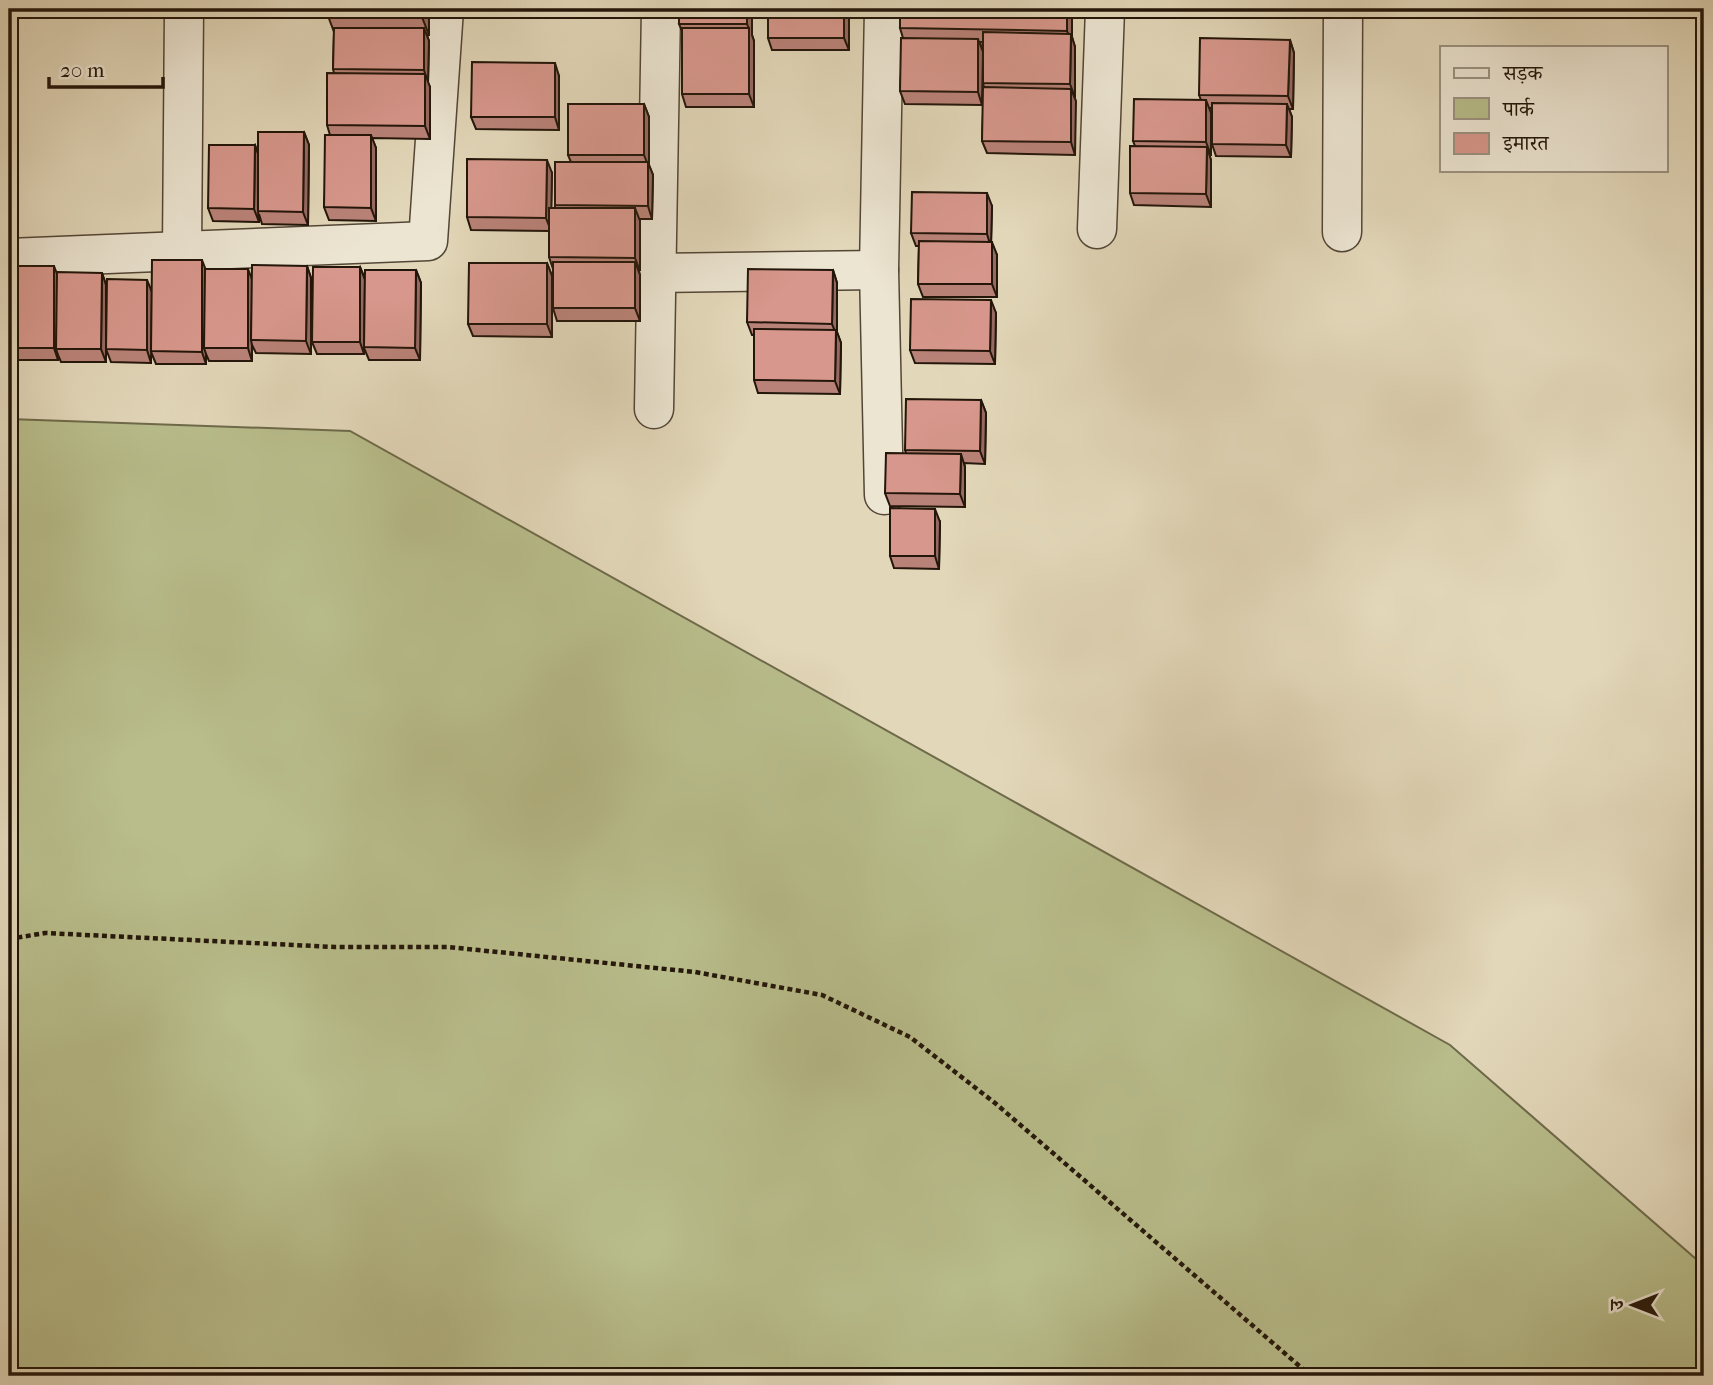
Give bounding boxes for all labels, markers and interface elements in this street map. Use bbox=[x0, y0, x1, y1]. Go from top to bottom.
scale bar bbox=[49, 46, 163, 90]
legend bbox=[1440, 46, 1668, 172]
text: 20 m bbox=[60, 58, 105, 82]
text: सड़क bbox=[1502, 61, 1543, 85]
text: पार्क bbox=[1502, 97, 1535, 121]
text: इमारत bbox=[1502, 131, 1550, 155]
north arrow bbox=[1598, 1270, 1668, 1340]
text: उ bbox=[1606, 1299, 1628, 1312]

